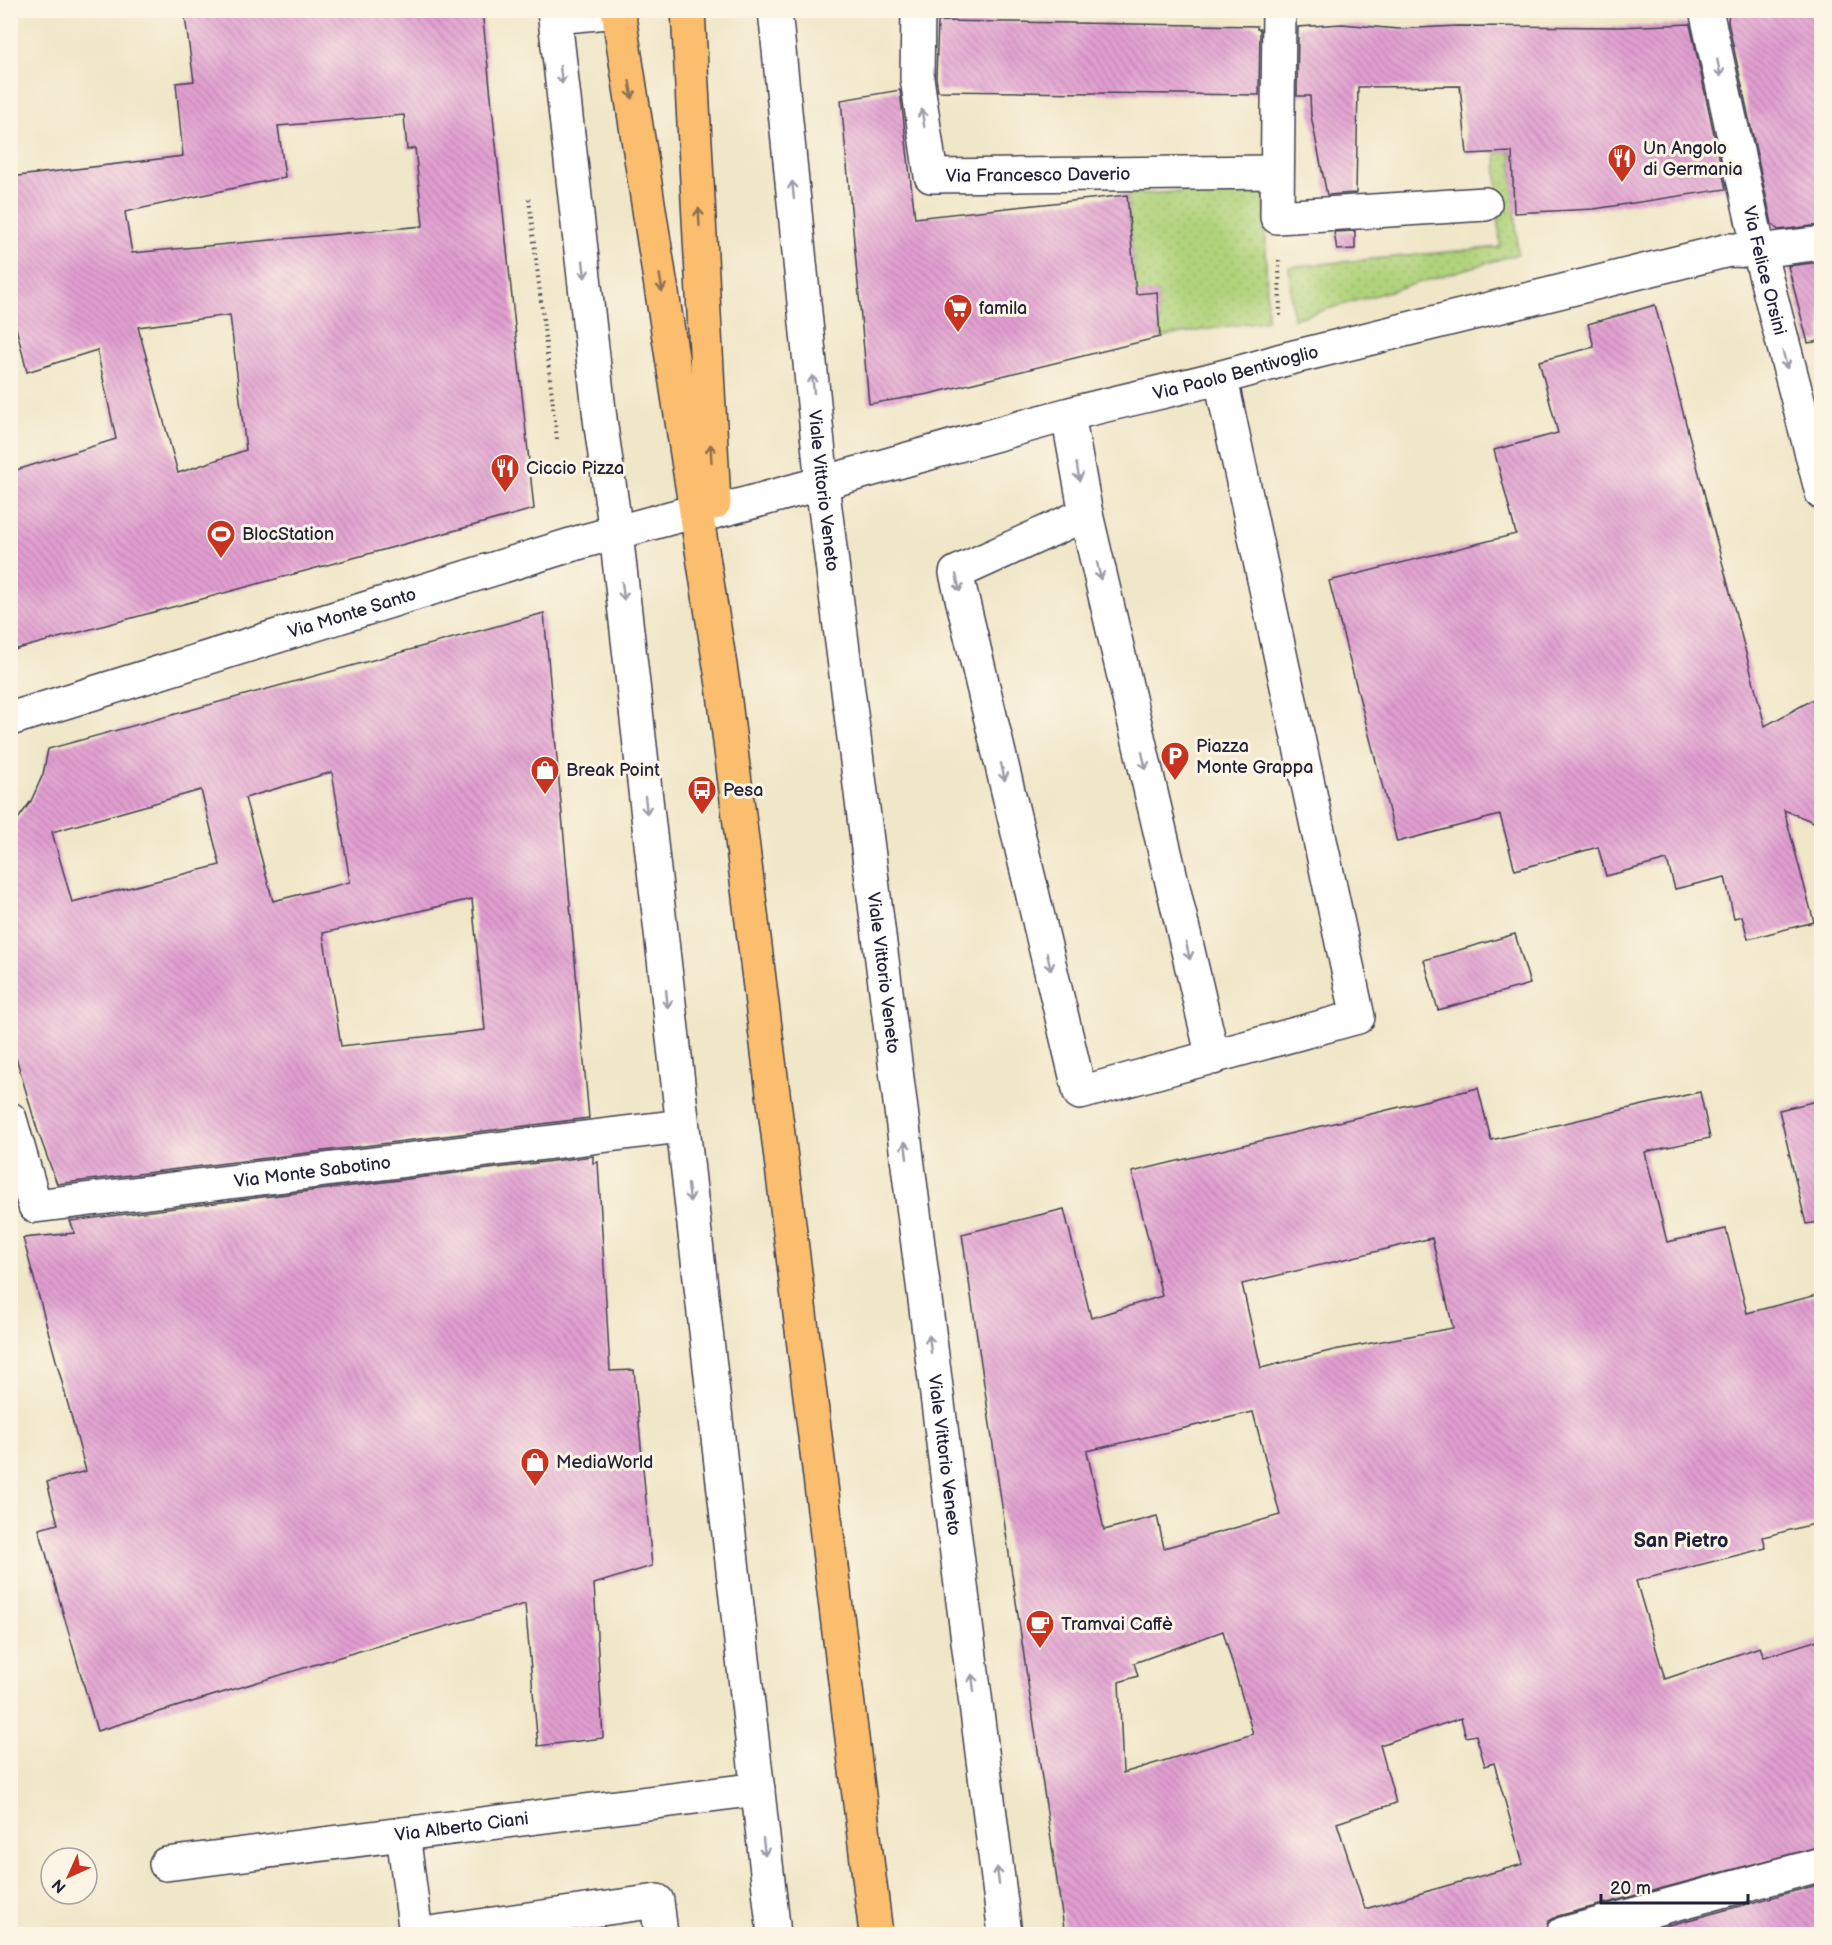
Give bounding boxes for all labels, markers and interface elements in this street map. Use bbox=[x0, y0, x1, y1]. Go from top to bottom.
one-way arrow bbox=[1713, 58, 1725, 77]
one-way arrow bbox=[556, 65, 567, 84]
one-way arrow bbox=[625, 79, 636, 99]
one-way arrow bbox=[917, 109, 928, 129]
place label: Un Angolo di Germania bbox=[1643, 138, 1743, 180]
restaurant icon: Un Angolo di Germania bbox=[1606, 142, 1638, 184]
street label: Via Francesco Daverio bbox=[946, 164, 1130, 187]
one-way arrow bbox=[787, 181, 798, 201]
street label: Via Felice Orsini bbox=[1738, 204, 1790, 337]
one-way arrow bbox=[693, 207, 704, 227]
one-way arrow bbox=[579, 258, 590, 278]
one-way arrow bbox=[655, 272, 666, 292]
supermarket icon: famila bbox=[942, 292, 974, 334]
place label: famila bbox=[979, 298, 1027, 319]
street label: Via Paolo Bentivoglio bbox=[1151, 341, 1321, 405]
one-way arrow bbox=[1780, 350, 1792, 369]
one-way arrow bbox=[807, 375, 818, 395]
street label: Viale Vittorio Veneto bbox=[804, 409, 843, 573]
one-way arrow bbox=[705, 444, 716, 464]
restaurant icon: Ciccio Pizza bbox=[489, 452, 521, 494]
place label: Ciccio Pizza bbox=[526, 458, 624, 479]
one-way arrow bbox=[1073, 462, 1084, 482]
sports icon: BlocStation bbox=[205, 518, 237, 560]
place label: BlocStation bbox=[242, 524, 334, 545]
one-way arrow bbox=[1094, 561, 1105, 580]
one-way arrow bbox=[953, 573, 965, 592]
one-way arrow bbox=[617, 580, 628, 600]
street label: Via Monte Santo bbox=[285, 584, 419, 643]
place label: Piazza Monte Grappa bbox=[1196, 736, 1313, 778]
parking icon: Piazza Monte Grappa bbox=[1159, 740, 1191, 782]
one-way arrow bbox=[1138, 751, 1150, 770]
shop icon: Break Point bbox=[529, 754, 561, 796]
place label: Break Point bbox=[566, 760, 660, 781]
one-way arrow bbox=[998, 763, 1010, 782]
bus stop icon: Pesa bbox=[686, 774, 718, 816]
place label: Pesa bbox=[723, 780, 763, 801]
one-way arrow bbox=[641, 795, 652, 815]
street label: Viale Vittorio Veneto bbox=[863, 891, 904, 1055]
one-way arrow bbox=[1183, 941, 1194, 960]
one-way arrow bbox=[1043, 952, 1055, 971]
one-way arrow bbox=[662, 989, 673, 1009]
one-way arrow bbox=[900, 1141, 911, 1161]
street label: Via Monte Sabotino bbox=[233, 1152, 392, 1192]
one-way arrow bbox=[684, 1183, 695, 1202]
one-way arrow bbox=[925, 1334, 936, 1354]
street label: Viale Vittorio Veneto bbox=[923, 1373, 965, 1537]
shop icon: MediaWorld bbox=[519, 1446, 551, 1488]
place label: MediaWorld bbox=[556, 1452, 653, 1473]
district label: San Pietro bbox=[1634, 1529, 1728, 1553]
cafe icon: Tramvai Caffè bbox=[1024, 1608, 1056, 1650]
place label: Tramvai Caffè bbox=[1061, 1614, 1173, 1635]
one-way arrow bbox=[968, 1674, 979, 1693]
street label: Via Alberto Ciani bbox=[394, 1808, 530, 1846]
one-way arrow bbox=[759, 1837, 770, 1857]
north arrow bbox=[39, 1846, 99, 1906]
one-way arrow bbox=[992, 1867, 1003, 1887]
scale bar bbox=[1601, 1867, 1748, 1905]
text: N bbox=[48, 1875, 70, 1897]
text: 20 m bbox=[1610, 1878, 1651, 1899]

